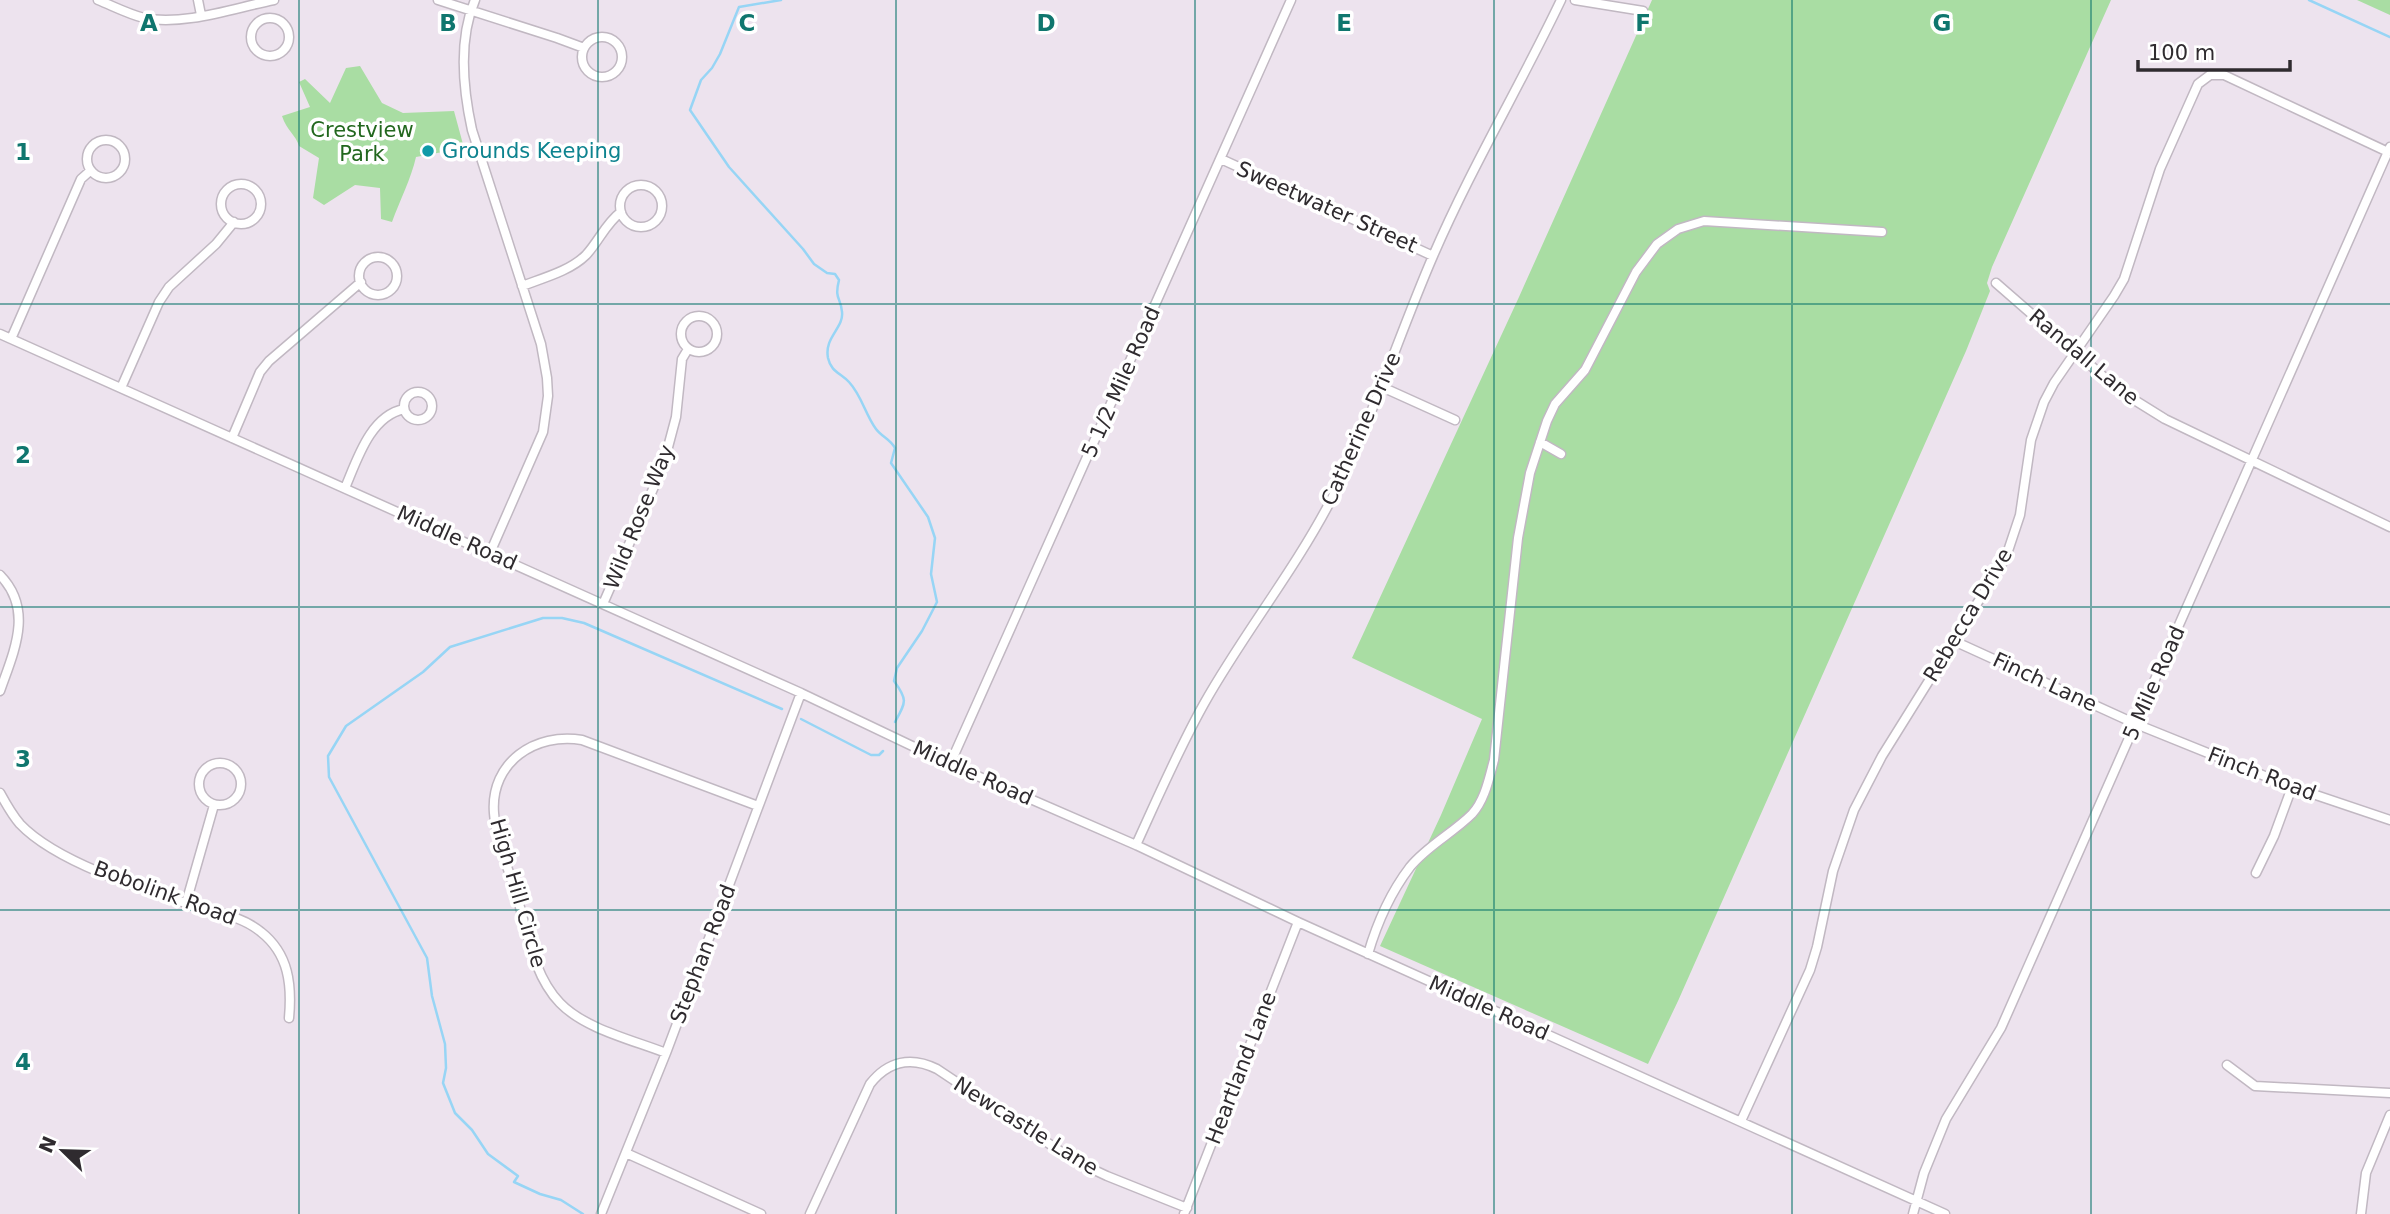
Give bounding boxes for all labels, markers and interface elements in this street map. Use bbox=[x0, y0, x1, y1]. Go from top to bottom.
text: A bbox=[140, 10, 158, 36]
text: B bbox=[439, 10, 457, 36]
text: C bbox=[739, 10, 755, 36]
text: D bbox=[1036, 10, 1056, 36]
text: E bbox=[1336, 10, 1352, 36]
text: F bbox=[1635, 10, 1651, 36]
text: G bbox=[1933, 10, 1951, 36]
scale bar bbox=[2138, 28, 2290, 72]
text: 100 m bbox=[2148, 41, 2215, 65]
park label: Crestview Park bbox=[310, 118, 414, 166]
text: 1 bbox=[15, 139, 31, 165]
place label: Grounds Keeping bbox=[442, 139, 621, 163]
marker: Grounds Keeping bbox=[420, 143, 436, 159]
street label: Sweetwater Street bbox=[1233, 156, 1421, 258]
street label: 5 1/2 Mile Road bbox=[1077, 303, 1165, 461]
street label: Randall Lane bbox=[2024, 304, 2144, 410]
street label: Catherine Drive bbox=[1316, 349, 1406, 509]
street label: Wild Rose Way bbox=[599, 441, 679, 593]
text: 2 bbox=[15, 442, 31, 468]
street label: Middle Road bbox=[393, 501, 521, 575]
street label: Rebecca Drive bbox=[1919, 544, 2017, 686]
street label: 5 Mile Road bbox=[2118, 622, 2190, 744]
street label: Finch Lane bbox=[1989, 647, 2101, 717]
street label: Middle Road bbox=[909, 736, 1037, 810]
street label: Finch Road bbox=[2205, 742, 2319, 806]
text: 3 bbox=[15, 746, 31, 772]
street label: High Hill Circle bbox=[485, 816, 551, 970]
street label: Bobolink Road bbox=[90, 856, 240, 930]
street label: Stephan Road bbox=[666, 881, 740, 1027]
street label: Middle Road bbox=[1425, 971, 1553, 1045]
street label: Heartland Lane bbox=[1201, 988, 1281, 1148]
text: 4 bbox=[15, 1049, 31, 1075]
street label: Newcastle Lane bbox=[949, 1072, 1103, 1180]
north arrow bbox=[28, 1116, 98, 1186]
text: N bbox=[34, 1133, 61, 1156]

